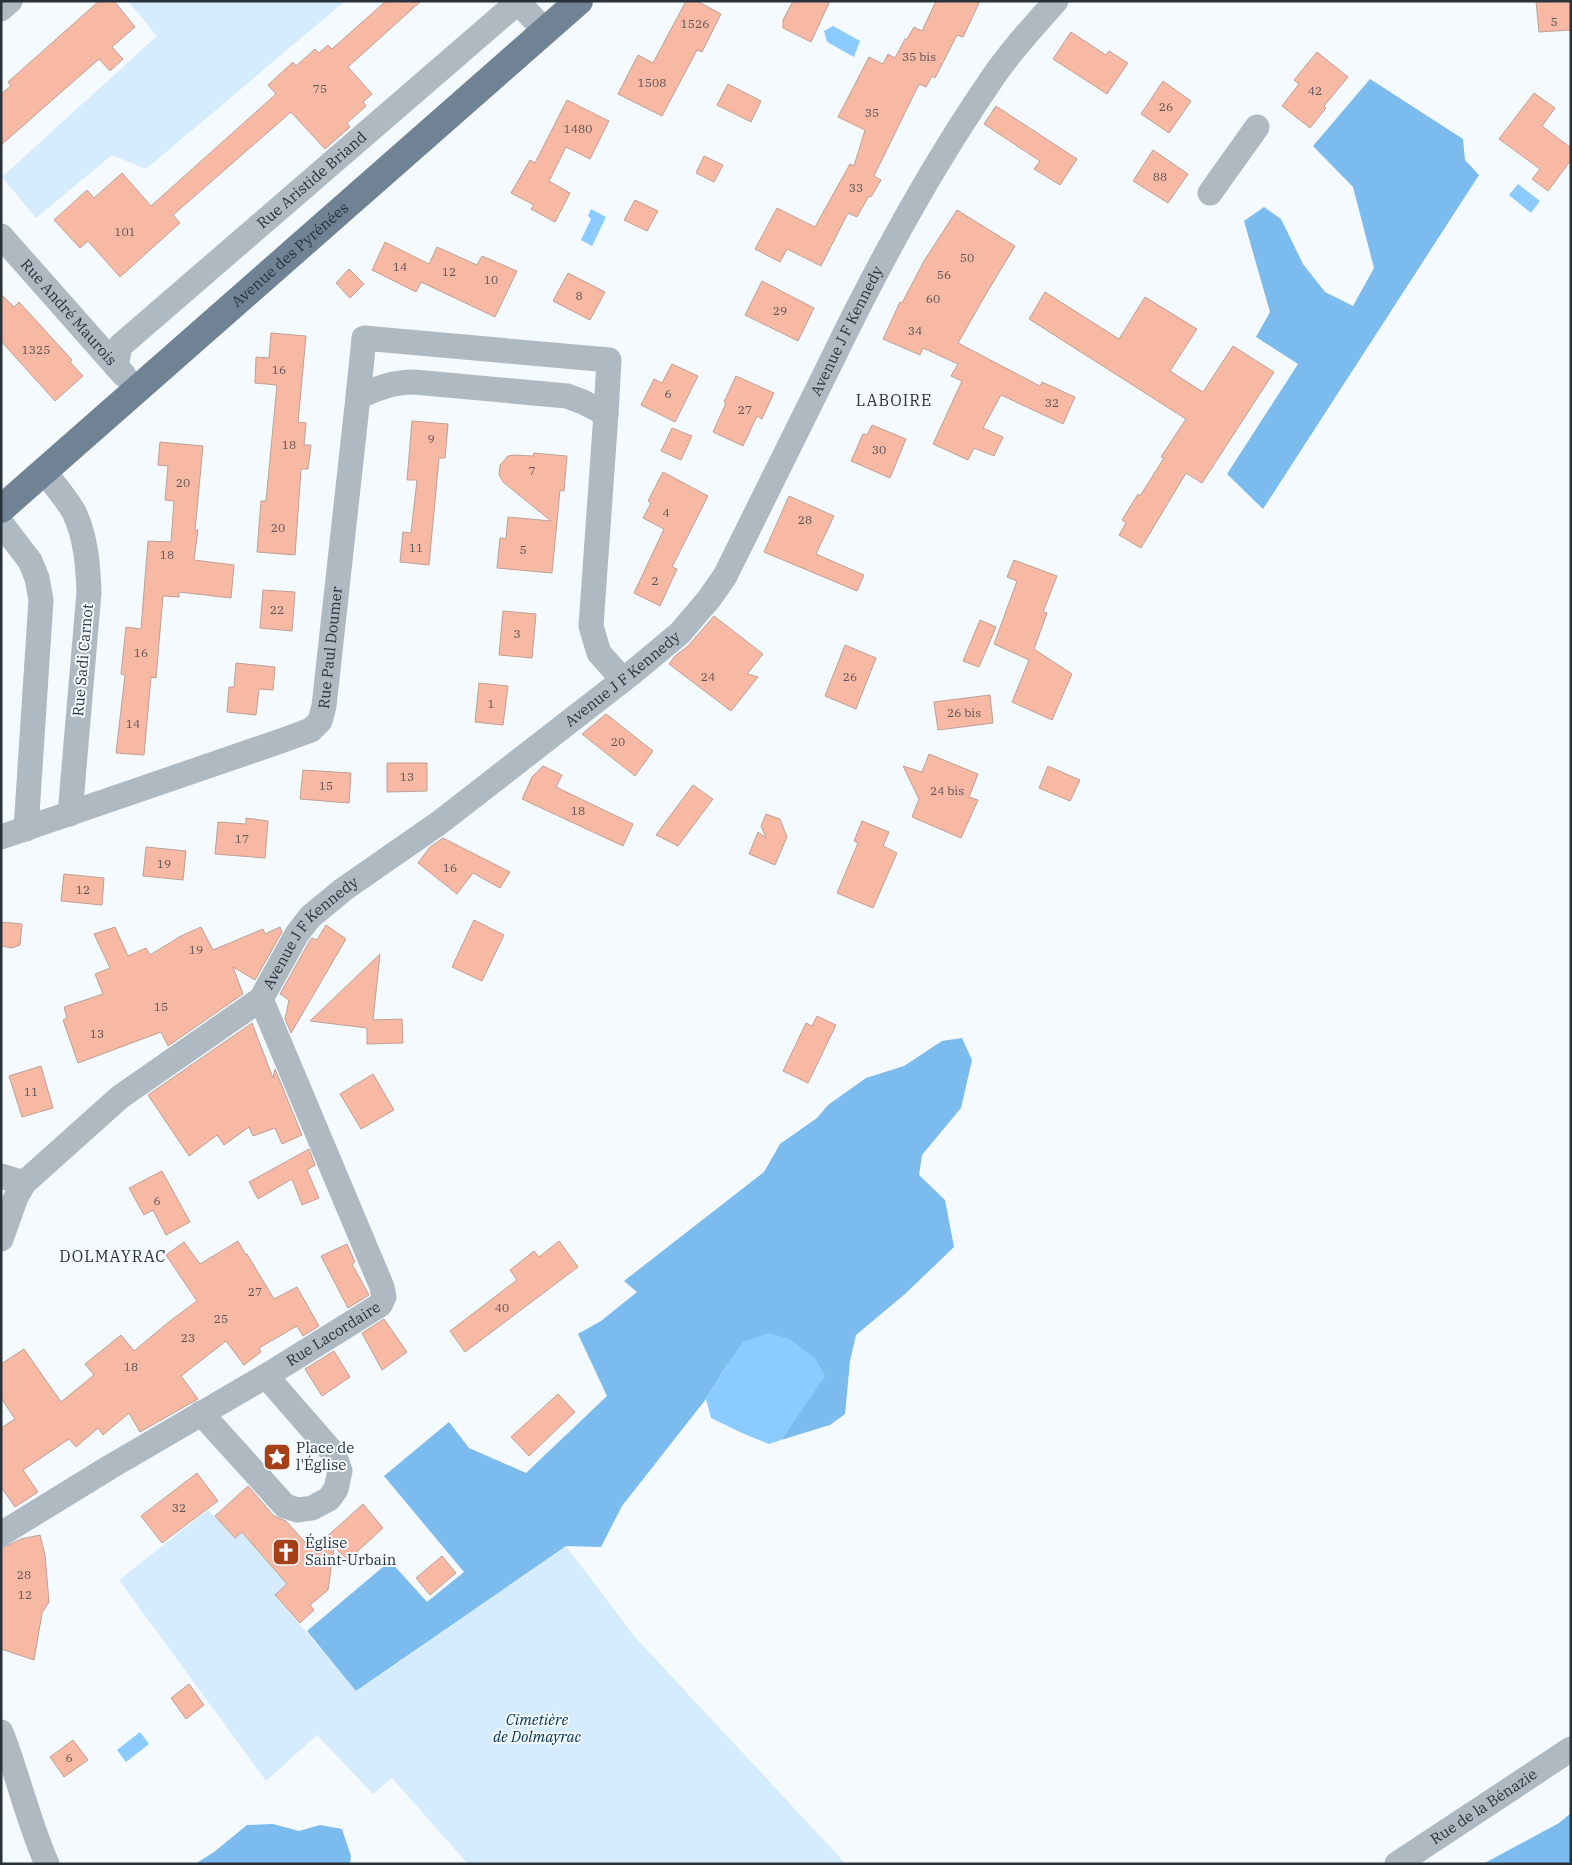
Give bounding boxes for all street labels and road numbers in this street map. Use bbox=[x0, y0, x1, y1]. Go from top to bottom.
street label: Rue Aristide Briand bbox=[253, 127, 370, 232]
street label: Avenue des Pyrénées bbox=[227, 198, 352, 311]
street label: Rue André Maurois bbox=[17, 255, 121, 369]
street label: Avenue J F Kennedy bbox=[806, 263, 887, 399]
street label: Rue Paul Doumer bbox=[314, 585, 346, 710]
street label: Rue Sadi Carnot bbox=[68, 603, 97, 717]
street label: Avenue J F Kennedy bbox=[561, 627, 684, 731]
street label: Avenue J F Kennedy bbox=[258, 872, 362, 992]
street label: Rue Lacordaire bbox=[283, 1297, 384, 1370]
street label: Rue de la Bénazie bbox=[1427, 1764, 1540, 1848]

